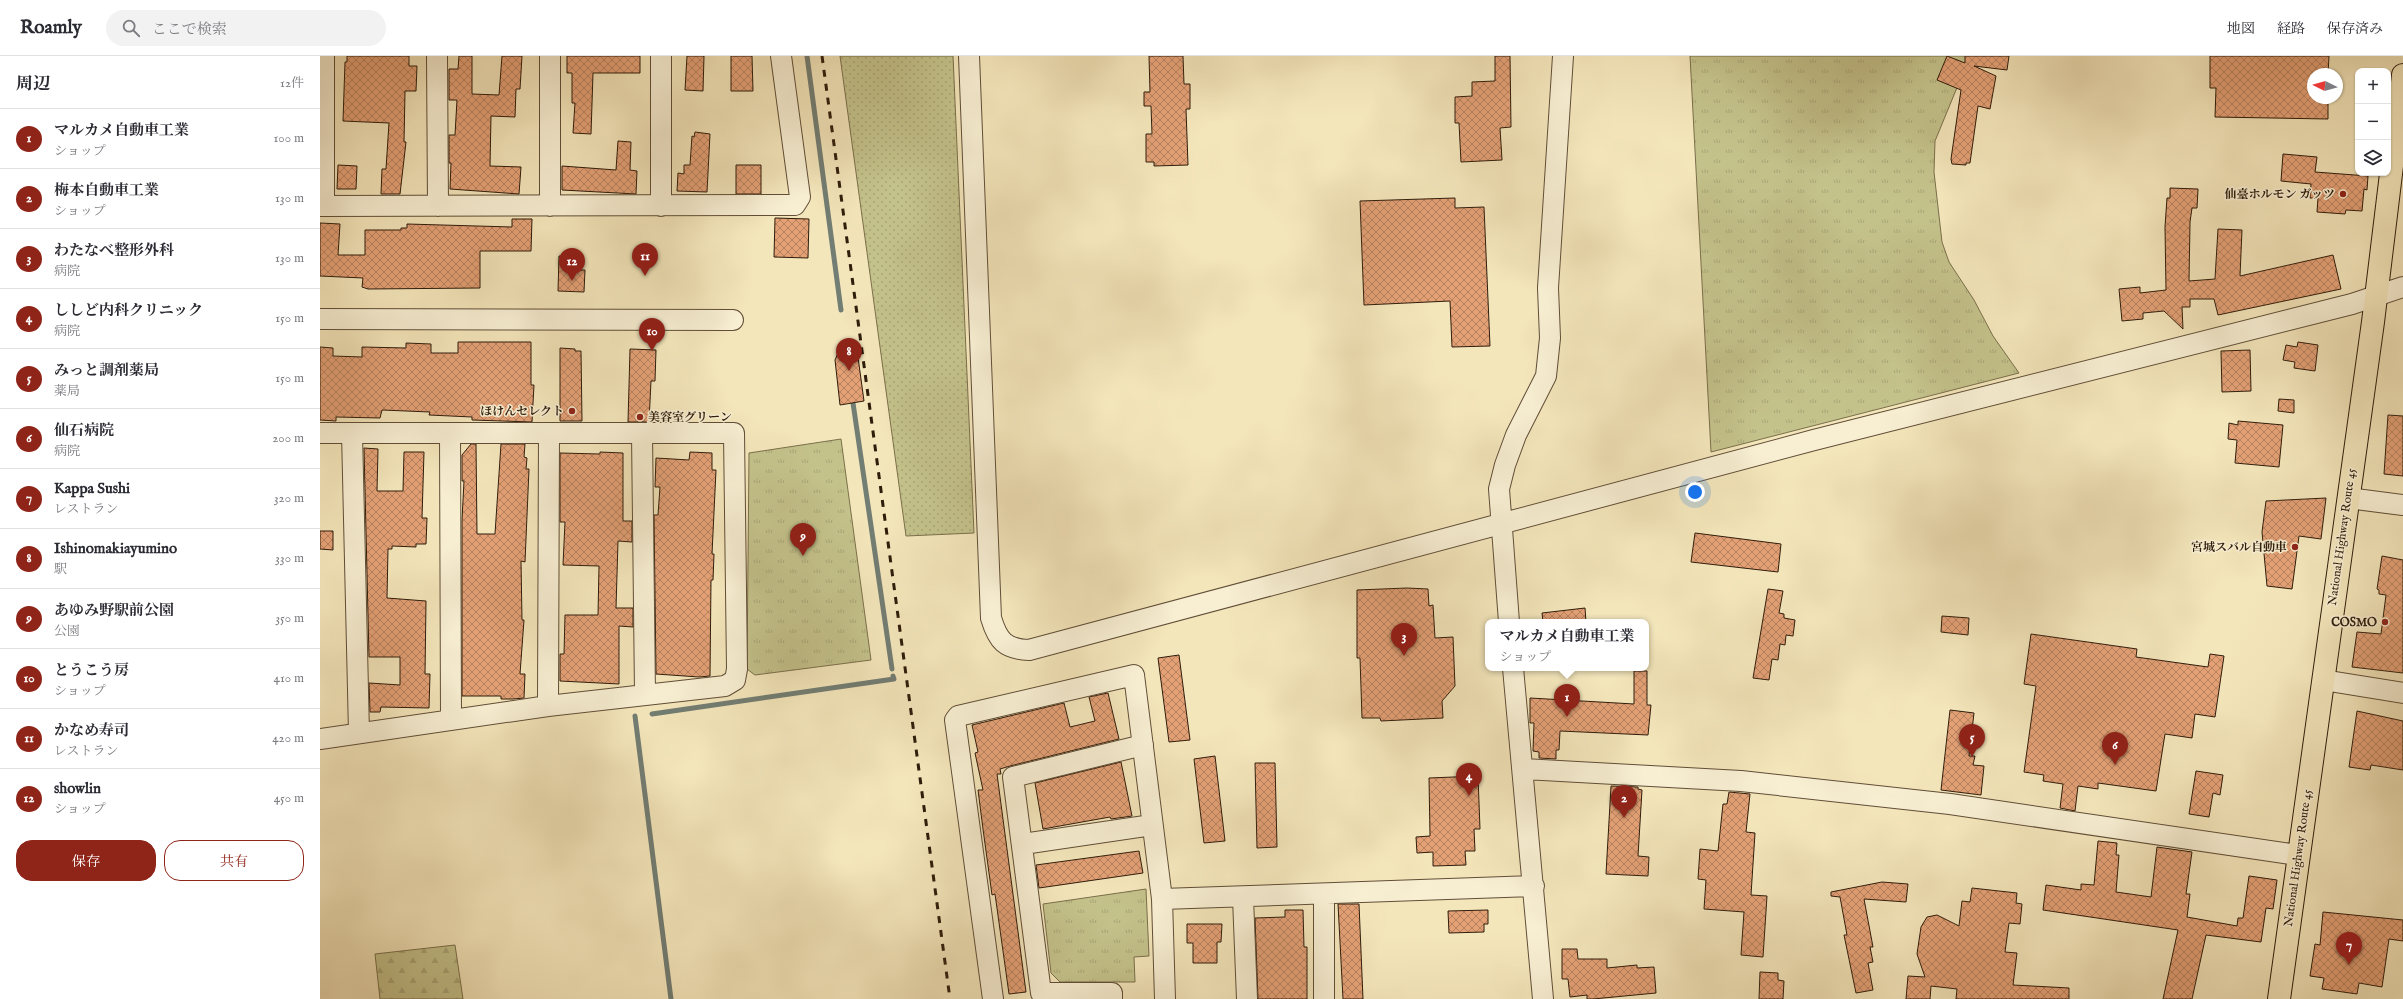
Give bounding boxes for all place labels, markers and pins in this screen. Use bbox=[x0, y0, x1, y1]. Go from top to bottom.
place label: 仙臺ホルモン ガッツ bbox=[2225, 187, 2335, 202]
marker: 仙臺ホルモン ガッツ bbox=[2338, 189, 2348, 199]
pin: 11 bbox=[632, 243, 658, 276]
pin: 12 bbox=[559, 248, 585, 281]
pin: 10 bbox=[639, 318, 665, 351]
pin: 8 bbox=[836, 338, 862, 371]
place label: ほけんセレクト bbox=[480, 404, 564, 419]
marker: ほけんセレクト bbox=[567, 406, 577, 416]
place label: 美容室グリーン bbox=[648, 410, 732, 425]
marker: 美容室グリーン bbox=[635, 412, 645, 422]
pin: 9 bbox=[790, 523, 816, 556]
place label: 宮城スバル自動車 bbox=[2191, 540, 2287, 555]
marker: 宮城スバル自動車 bbox=[2290, 542, 2300, 552]
place label: COSMO bbox=[2331, 615, 2377, 630]
marker: COSMO bbox=[2380, 617, 2390, 627]
pin: 3 bbox=[1391, 623, 1417, 656]
pin: 1 bbox=[1554, 684, 1580, 717]
pin: 5 bbox=[1959, 724, 1985, 757]
pin: 6 bbox=[2102, 732, 2128, 765]
pin: 4 bbox=[1456, 763, 1482, 796]
pin: 2 bbox=[1611, 785, 1637, 818]
pin: 7 bbox=[2336, 932, 2362, 965]

